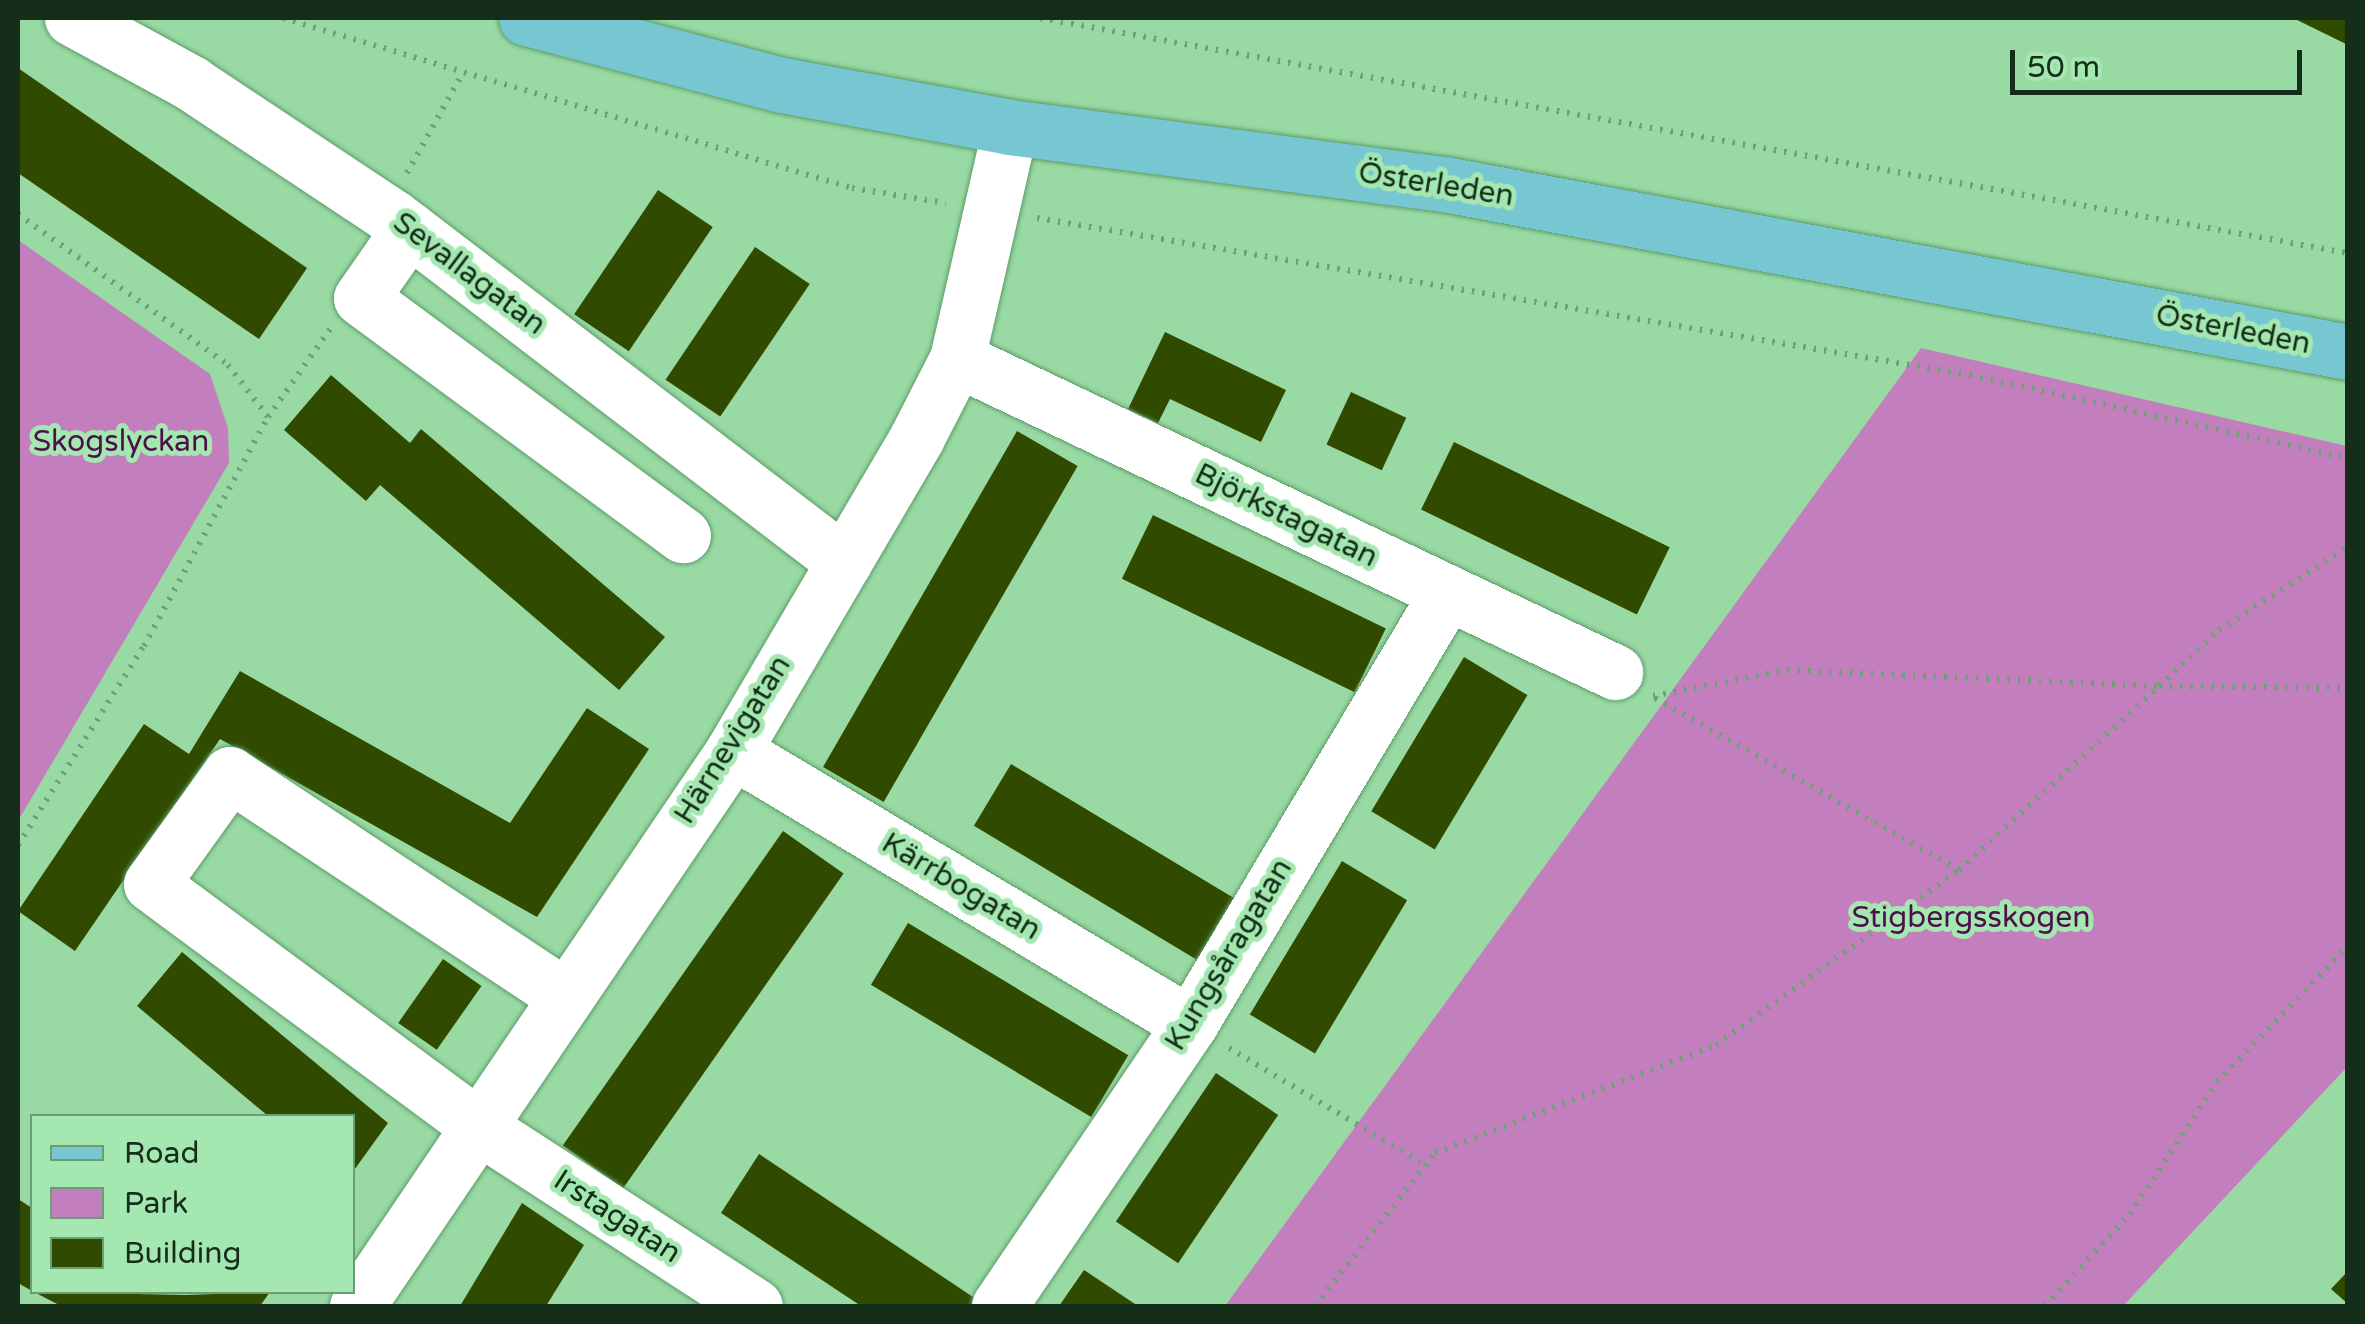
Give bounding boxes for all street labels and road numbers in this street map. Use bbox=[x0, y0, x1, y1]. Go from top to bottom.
street label: Österleden bbox=[1356, 155, 1516, 215]
street label: Sevallagatan bbox=[386, 205, 552, 343]
street label: Österleden bbox=[2153, 297, 2313, 363]
street label: Björkstagatan bbox=[1189, 456, 1383, 576]
street label: Härnevigatan bbox=[667, 649, 799, 831]
street label: Kärrbogatan bbox=[875, 825, 1047, 949]
street label: Kungsåragatan bbox=[1158, 853, 1300, 1057]
street label: Irstagatan bbox=[547, 1163, 687, 1271]

